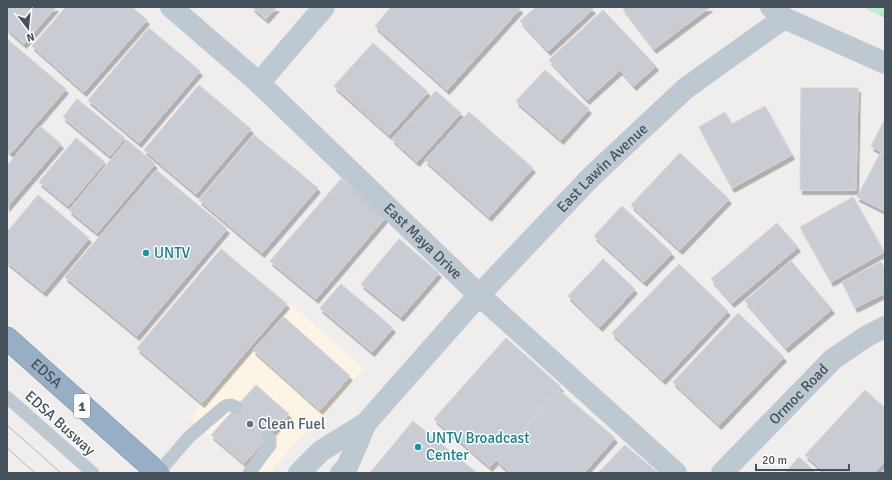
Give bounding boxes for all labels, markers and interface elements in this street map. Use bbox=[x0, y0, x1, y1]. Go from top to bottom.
north arrow bbox=[8, 8, 48, 48]
text: N bbox=[25, 30, 36, 44]
street label: East Lawin Avenue bbox=[553, 120, 651, 216]
street label: East Maya Drive bbox=[380, 199, 466, 283]
place label: UNTV bbox=[154, 244, 191, 262]
marker: UNTV bbox=[141, 248, 151, 258]
street label: EDSA bbox=[27, 355, 66, 392]
street label: Ormoc Road bbox=[765, 360, 832, 428]
street label: EDSA Busway bbox=[21, 387, 99, 459]
road number: 1 bbox=[74, 394, 90, 418]
place label: Clean Fuel bbox=[258, 415, 325, 433]
marker: Clean Fuel bbox=[245, 419, 255, 429]
place label: UNTV Broadcast Center bbox=[426, 429, 529, 464]
marker: UNTV Broadcast Center bbox=[413, 442, 423, 452]
scale bar bbox=[756, 446, 849, 472]
text: 20 m bbox=[762, 453, 787, 468]

